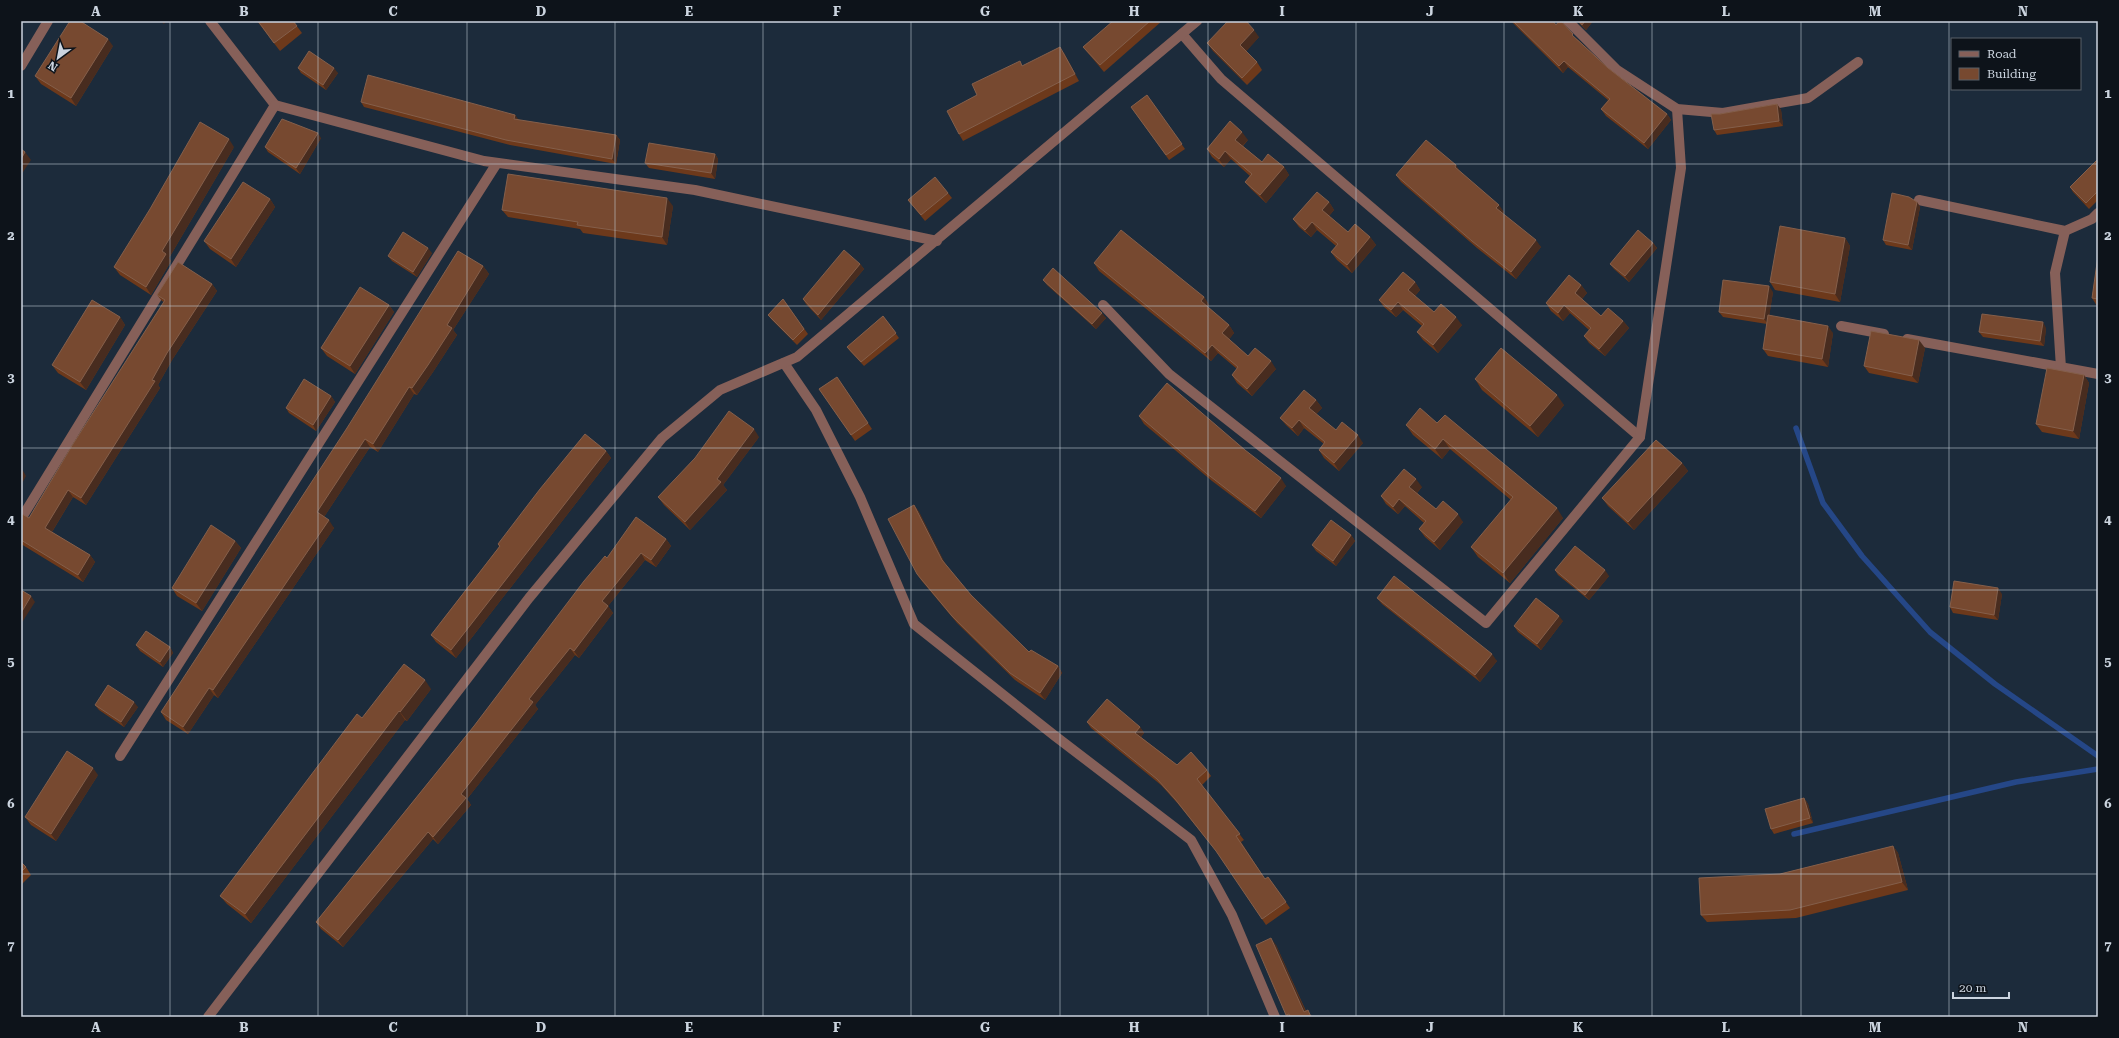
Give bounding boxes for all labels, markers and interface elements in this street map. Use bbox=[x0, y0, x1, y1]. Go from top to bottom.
text: A bbox=[91, 4, 101, 19]
text: B bbox=[239, 4, 249, 19]
text: C bbox=[388, 4, 398, 19]
text: D bbox=[536, 4, 546, 19]
text: E bbox=[685, 4, 693, 19]
text: F bbox=[833, 4, 841, 19]
text: G bbox=[980, 4, 990, 19]
text: H bbox=[1129, 4, 1140, 19]
text: I bbox=[1279, 4, 1285, 19]
text: J bbox=[1426, 4, 1434, 19]
text: K bbox=[1573, 4, 1584, 19]
text: L bbox=[1722, 4, 1730, 19]
text: M bbox=[1869, 4, 1882, 19]
text: N bbox=[2018, 4, 2028, 19]
north arrow bbox=[38, 38, 78, 78]
legend bbox=[1951, 38, 2081, 90]
text: Road bbox=[1987, 47, 2017, 61]
text: N bbox=[45, 58, 60, 74]
text: Building bbox=[1987, 67, 2036, 81]
text: 1 bbox=[7, 86, 15, 101]
text: 1 bbox=[2104, 86, 2112, 101]
text: 2 bbox=[7, 228, 15, 243]
text: 2 bbox=[2104, 228, 2112, 243]
text: 3 bbox=[7, 370, 15, 385]
text: 3 bbox=[2104, 370, 2112, 385]
text: 4 bbox=[7, 512, 15, 527]
text: 4 bbox=[2104, 512, 2112, 527]
text: 5 bbox=[7, 654, 15, 669]
text: 5 bbox=[2104, 654, 2112, 669]
text: 6 bbox=[7, 796, 15, 811]
text: 6 bbox=[2104, 796, 2112, 811]
text: 7 bbox=[7, 938, 15, 953]
text: 7 bbox=[2104, 938, 2112, 953]
scale bar bbox=[1953, 974, 2009, 1000]
text: 20 m bbox=[1959, 981, 1986, 995]
text: A bbox=[91, 1020, 101, 1035]
text: B bbox=[239, 1020, 249, 1035]
text: C bbox=[388, 1020, 398, 1035]
text: D bbox=[536, 1020, 546, 1035]
text: E bbox=[685, 1020, 693, 1035]
text: F bbox=[833, 1020, 841, 1035]
text: G bbox=[980, 1020, 990, 1035]
text: H bbox=[1129, 1020, 1140, 1035]
text: I bbox=[1279, 1020, 1285, 1035]
text: J bbox=[1426, 1020, 1434, 1035]
text: K bbox=[1573, 1020, 1584, 1035]
text: L bbox=[1722, 1020, 1730, 1035]
text: M bbox=[1869, 1020, 1882, 1035]
text: N bbox=[2018, 1020, 2028, 1035]

